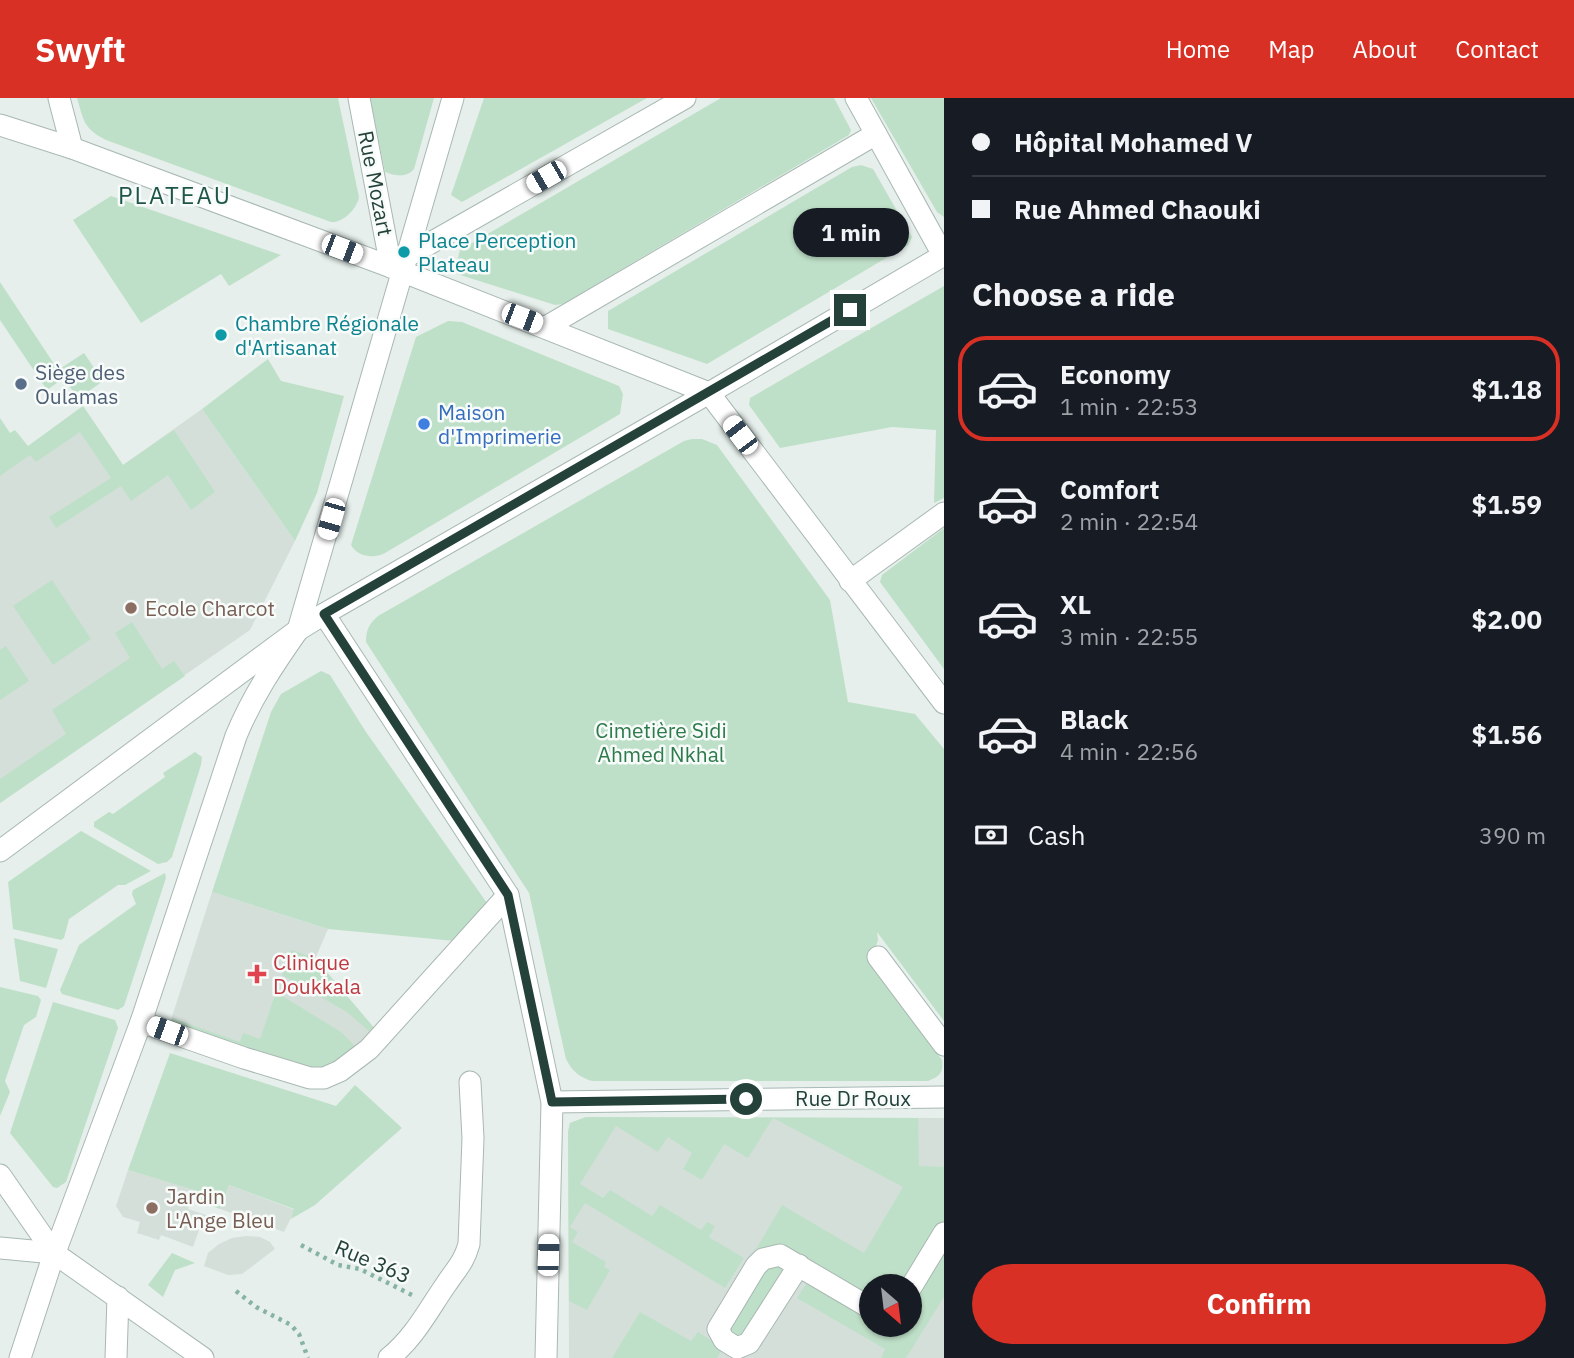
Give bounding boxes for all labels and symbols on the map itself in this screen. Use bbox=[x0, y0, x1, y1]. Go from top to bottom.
street label: Rue Mozart bbox=[352, 128, 400, 238]
car bbox=[523, 157, 570, 197]
district label: PLATEAU bbox=[118, 179, 232, 211]
callout: 1 min bbox=[792, 208, 908, 258]
place label: Place Perception Plateau bbox=[418, 226, 576, 278]
car bbox=[319, 232, 366, 266]
marker: Place Perception Plateau bbox=[396, 244, 412, 260]
route end bbox=[834, 294, 866, 326]
car bbox=[499, 301, 546, 335]
place label: Chambre Régionale d'Artisanat bbox=[235, 309, 419, 361]
marker: Chambre Régionale d'Artisanat bbox=[213, 327, 229, 343]
place label: Siège des Oulamas bbox=[35, 358, 125, 410]
marker: Siège des Oulamas bbox=[13, 376, 29, 392]
place label: Maison d'Imprimerie bbox=[438, 398, 561, 450]
car bbox=[719, 412, 762, 458]
marker: Maison d'Imprimerie bbox=[416, 416, 432, 432]
car bbox=[316, 496, 347, 542]
place label: Ecole Charcot bbox=[145, 594, 275, 622]
marker: Ecole Charcot bbox=[123, 600, 139, 616]
park label: Cimetière Sidi Ahmed Nkhal bbox=[595, 716, 727, 768]
place label: Clinique Doukkala bbox=[273, 948, 361, 1000]
marker: Clinique Doukkala bbox=[247, 964, 267, 984]
car bbox=[144, 1014, 191, 1048]
route start bbox=[730, 1083, 762, 1115]
street label: Rue Dr Roux bbox=[795, 1084, 911, 1112]
place label: Jardin L'Ange Bleu bbox=[166, 1182, 275, 1234]
marker: Jardin L'Ange Bleu bbox=[144, 1200, 160, 1216]
street label: Rue 363 bbox=[331, 1233, 415, 1289]
car bbox=[537, 1234, 560, 1276]
north arrow bbox=[859, 1274, 922, 1337]

